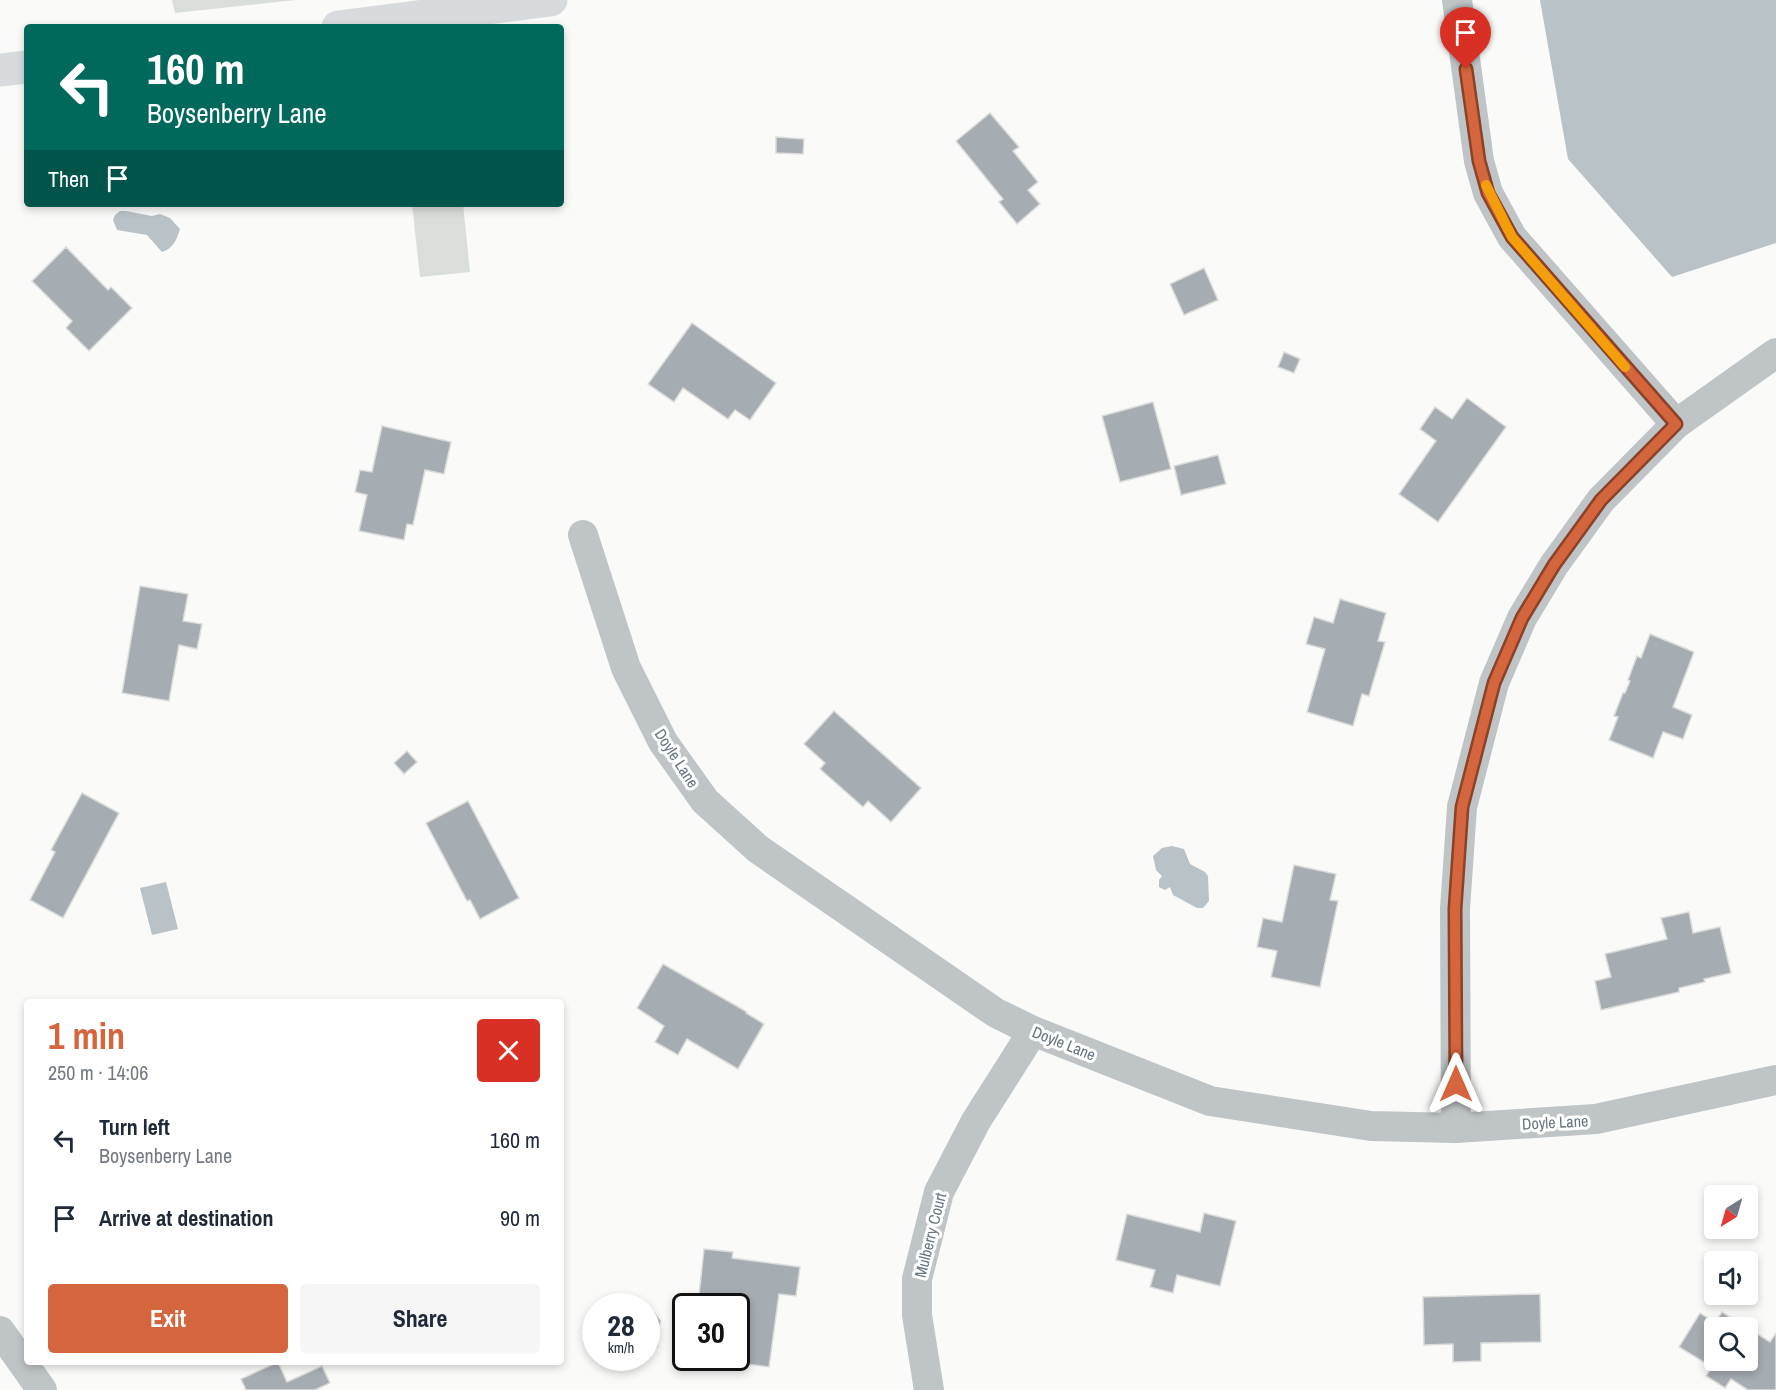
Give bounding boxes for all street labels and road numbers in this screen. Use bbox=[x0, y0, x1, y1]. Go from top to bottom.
street label: Doyle Lane bbox=[650, 724, 704, 792]
street label: Doyle Lane bbox=[1029, 1020, 1099, 1066]
street label: Doyle Lane bbox=[1521, 1109, 1589, 1135]
street label: Mulberry Court bbox=[909, 1190, 951, 1280]

